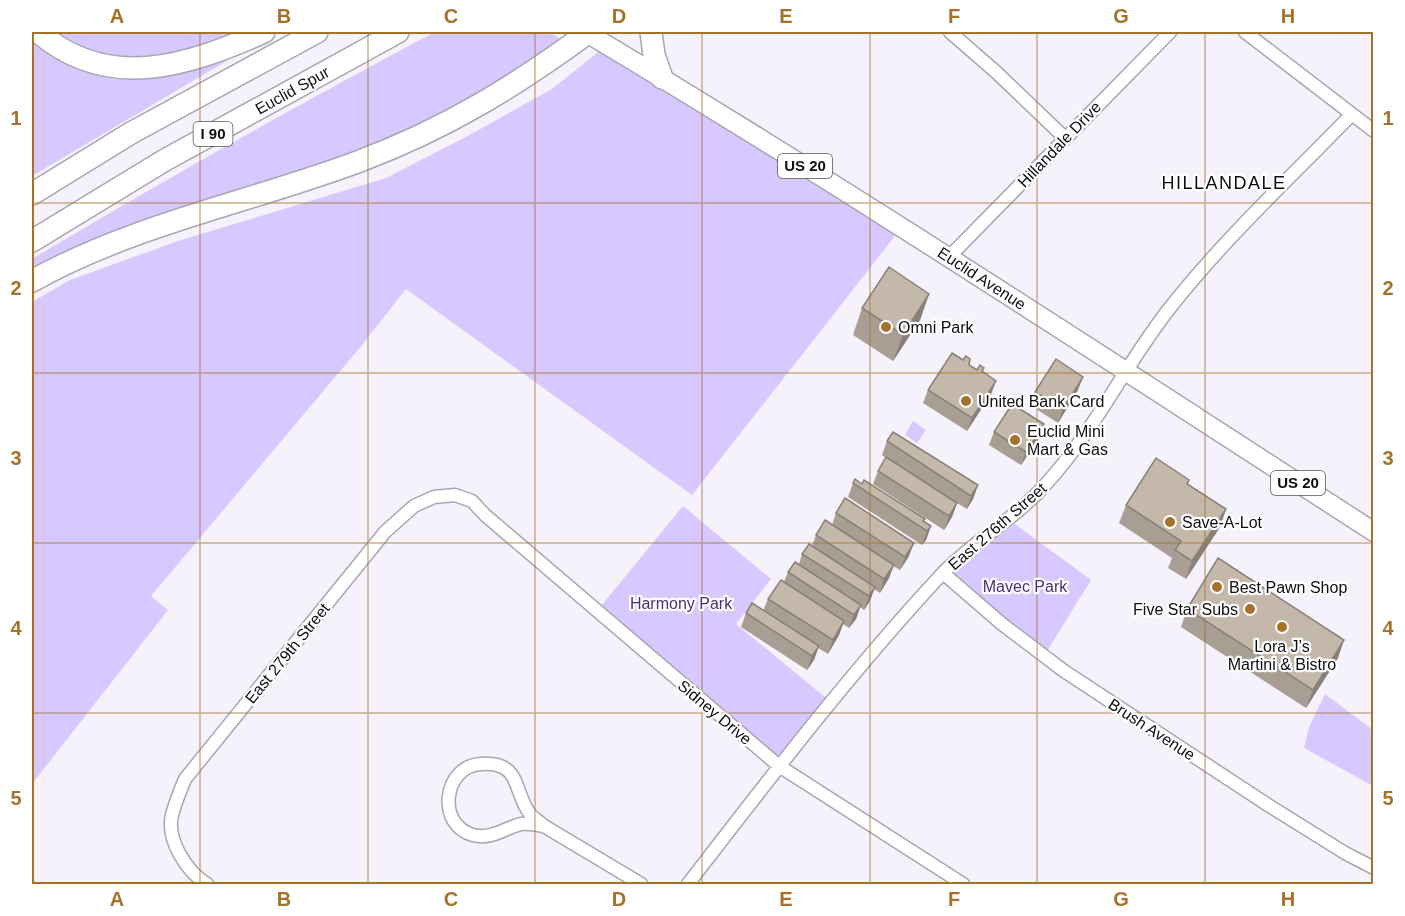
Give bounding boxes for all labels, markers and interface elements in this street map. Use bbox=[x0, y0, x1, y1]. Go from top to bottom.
text: A bbox=[110, 5, 124, 27]
text: B bbox=[277, 5, 291, 27]
text: C bbox=[444, 5, 458, 27]
text: D bbox=[612, 5, 626, 27]
text: E bbox=[779, 5, 793, 27]
text: F bbox=[948, 5, 960, 27]
text: G bbox=[1113, 5, 1129, 27]
text: H bbox=[1281, 5, 1295, 27]
street label: Euclid Spur bbox=[252, 63, 333, 118]
street label: Hillandale Drive bbox=[1014, 98, 1104, 191]
text: 1 bbox=[10, 107, 22, 129]
text: 1 bbox=[1382, 107, 1394, 129]
road number: I 90 bbox=[194, 122, 232, 146]
road number: US 20 bbox=[778, 154, 832, 178]
district label: HILLANDALE bbox=[1161, 173, 1287, 193]
street label: Euclid Avenue bbox=[935, 244, 1029, 313]
text: 2 bbox=[10, 277, 22, 299]
text: 2 bbox=[1382, 277, 1394, 299]
place label: Omni Park bbox=[898, 319, 975, 336]
marker: Omni Park bbox=[879, 320, 893, 334]
place label: United Bank Card bbox=[978, 393, 1104, 410]
marker: United Bank Card bbox=[959, 394, 973, 408]
place label: Euclid Mini Mart & Gas bbox=[1027, 423, 1108, 458]
marker: Euclid Mini Mart & Gas bbox=[1008, 433, 1022, 447]
text: 3 bbox=[10, 447, 22, 469]
text: 3 bbox=[1382, 447, 1394, 469]
road number: US 20 bbox=[1271, 471, 1325, 495]
street label: East 276th Street bbox=[945, 479, 1050, 573]
place label: Save-A-Lot bbox=[1182, 514, 1263, 531]
marker: Save-A-Lot bbox=[1163, 515, 1177, 529]
park label: Mavec Park bbox=[983, 578, 1068, 595]
place label: Best Pawn Shop bbox=[1229, 579, 1347, 596]
marker: Best Pawn Shop bbox=[1210, 580, 1224, 594]
park label: Harmony Park bbox=[630, 595, 733, 612]
street label: East 279th Street bbox=[242, 599, 333, 707]
place label: Five Star Subs bbox=[1133, 601, 1238, 618]
marker: Five Star Subs bbox=[1243, 602, 1257, 616]
text: 4 bbox=[10, 617, 22, 639]
text: 4 bbox=[1382, 617, 1394, 639]
marker: Lora J’s Martini & Bistro bbox=[1275, 620, 1289, 634]
place label: Lora J’s Martini & Bistro bbox=[1228, 638, 1336, 673]
street label: Sidney Drive bbox=[674, 677, 755, 748]
street label: Brush Avenue bbox=[1105, 695, 1198, 764]
text: 5 bbox=[10, 787, 22, 809]
text: 5 bbox=[1382, 787, 1394, 809]
text: A bbox=[110, 888, 124, 910]
text: B bbox=[277, 888, 291, 910]
text: C bbox=[444, 888, 458, 910]
text: D bbox=[612, 888, 626, 910]
text: E bbox=[779, 888, 793, 910]
text: F bbox=[948, 888, 960, 910]
text: G bbox=[1113, 888, 1129, 910]
text: H bbox=[1281, 888, 1295, 910]

